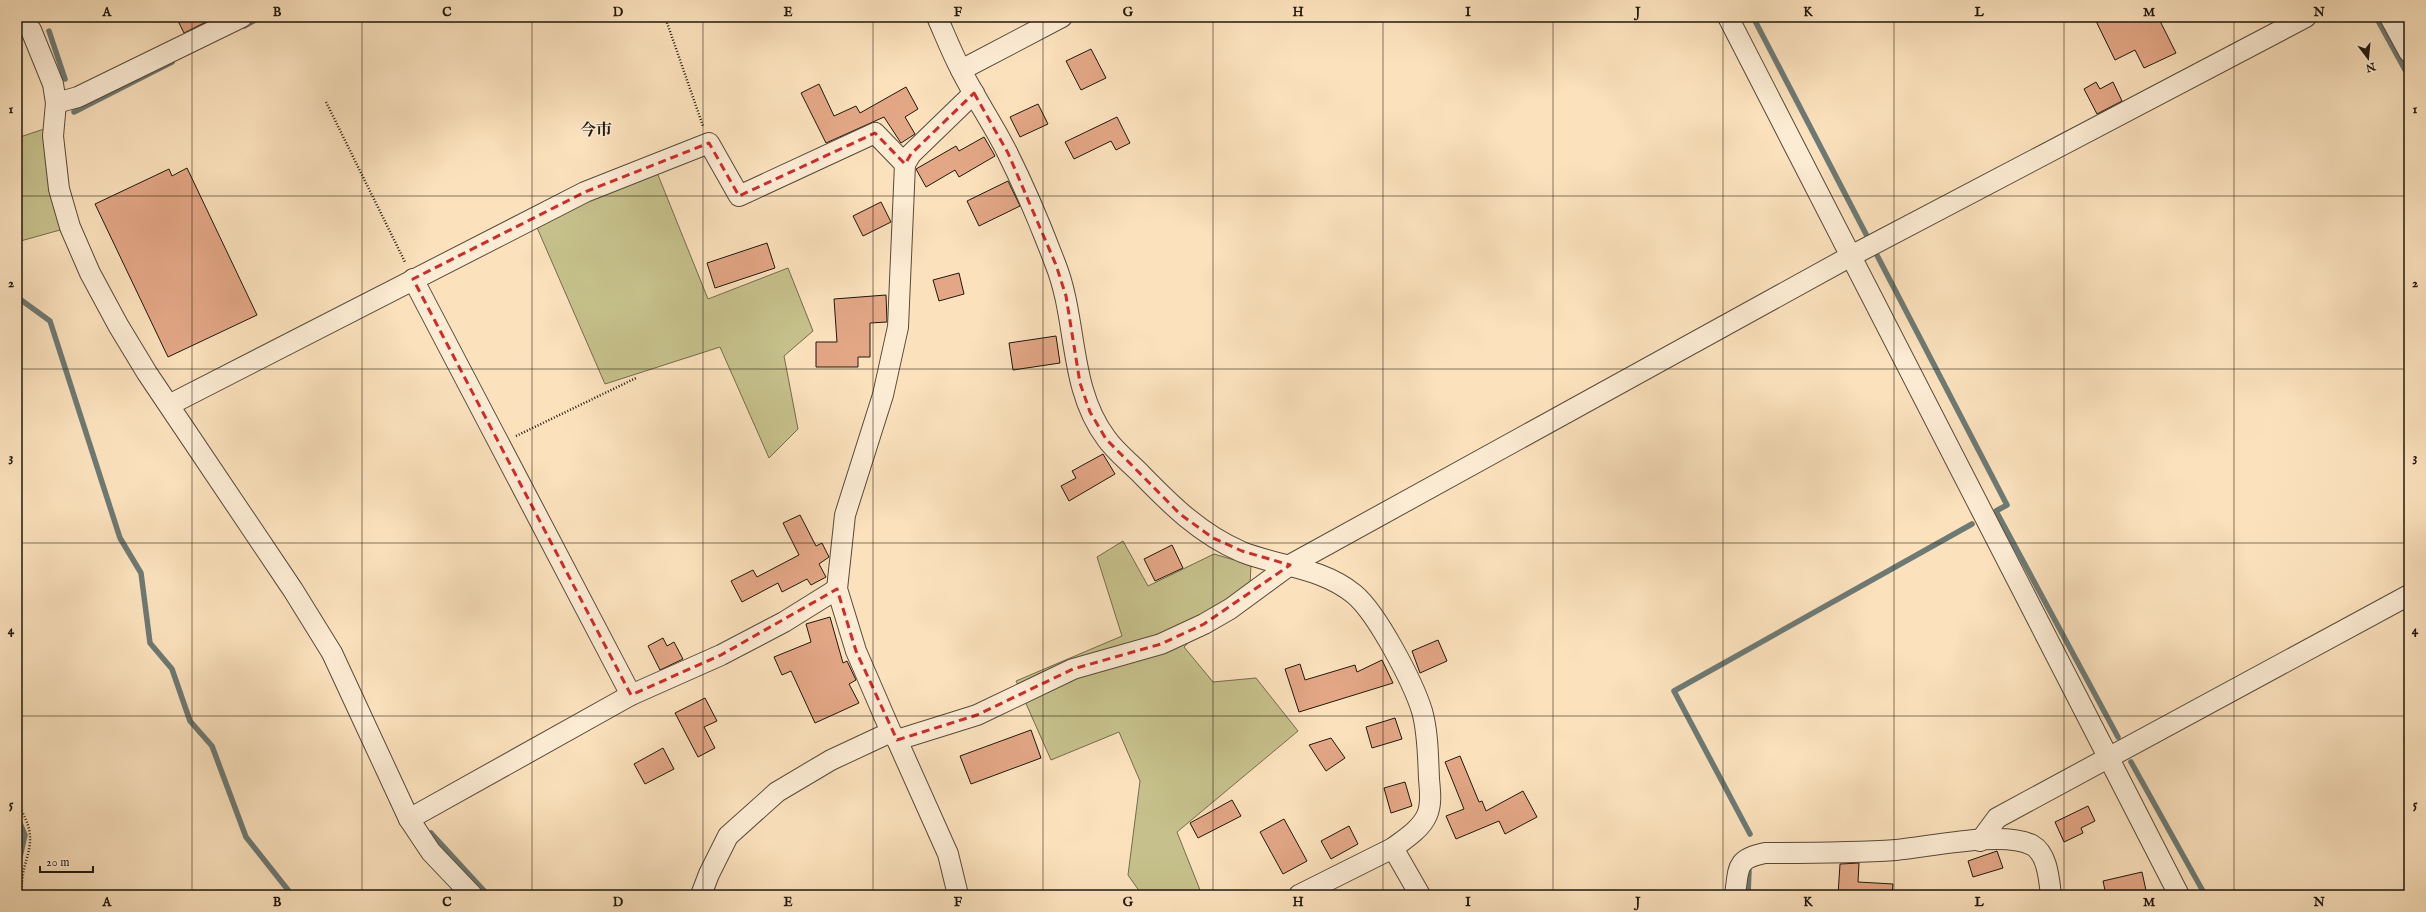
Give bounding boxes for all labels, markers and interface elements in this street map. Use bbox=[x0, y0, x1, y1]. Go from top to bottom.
text: A bbox=[102, 4, 113, 21]
text: B bbox=[273, 4, 282, 21]
text: C bbox=[442, 4, 452, 21]
text: D bbox=[613, 4, 624, 21]
text: E bbox=[783, 4, 793, 21]
text: F bbox=[954, 4, 963, 21]
text: G bbox=[1123, 4, 1134, 21]
text: H bbox=[1292, 4, 1304, 21]
text: I bbox=[1465, 4, 1471, 21]
text: J bbox=[1633, 4, 1641, 21]
text: K bbox=[1803, 4, 1813, 21]
text: L bbox=[1973, 4, 1984, 21]
text: M bbox=[2143, 4, 2156, 21]
text: N bbox=[2312, 4, 2325, 21]
north arrow bbox=[2348, 38, 2388, 78]
text: N bbox=[2364, 58, 2378, 75]
text: 1 bbox=[9, 101, 14, 118]
text: 1 bbox=[2413, 101, 2418, 118]
district label: 今市 bbox=[580, 121, 612, 141]
text: 2 bbox=[8, 275, 14, 292]
text: 2 bbox=[2412, 275, 2418, 292]
text: 3 bbox=[9, 449, 14, 466]
text: 3 bbox=[2413, 449, 2418, 466]
text: 4 bbox=[8, 622, 15, 639]
text: 4 bbox=[2412, 622, 2419, 639]
text: 5 bbox=[9, 796, 14, 813]
text: 5 bbox=[2413, 796, 2418, 813]
scale bar bbox=[40, 848, 93, 874]
text: 20 m bbox=[46, 855, 69, 870]
text: A bbox=[102, 894, 113, 911]
text: B bbox=[273, 894, 282, 911]
text: C bbox=[442, 894, 452, 911]
text: D bbox=[613, 894, 624, 911]
text: E bbox=[783, 894, 793, 911]
text: F bbox=[954, 894, 963, 911]
text: G bbox=[1123, 894, 1134, 911]
text: H bbox=[1292, 894, 1304, 911]
text: I bbox=[1465, 894, 1471, 911]
text: J bbox=[1633, 894, 1641, 911]
text: K bbox=[1803, 894, 1813, 911]
text: L bbox=[1973, 894, 1984, 911]
text: M bbox=[2143, 894, 2156, 911]
text: N bbox=[2312, 894, 2325, 911]

